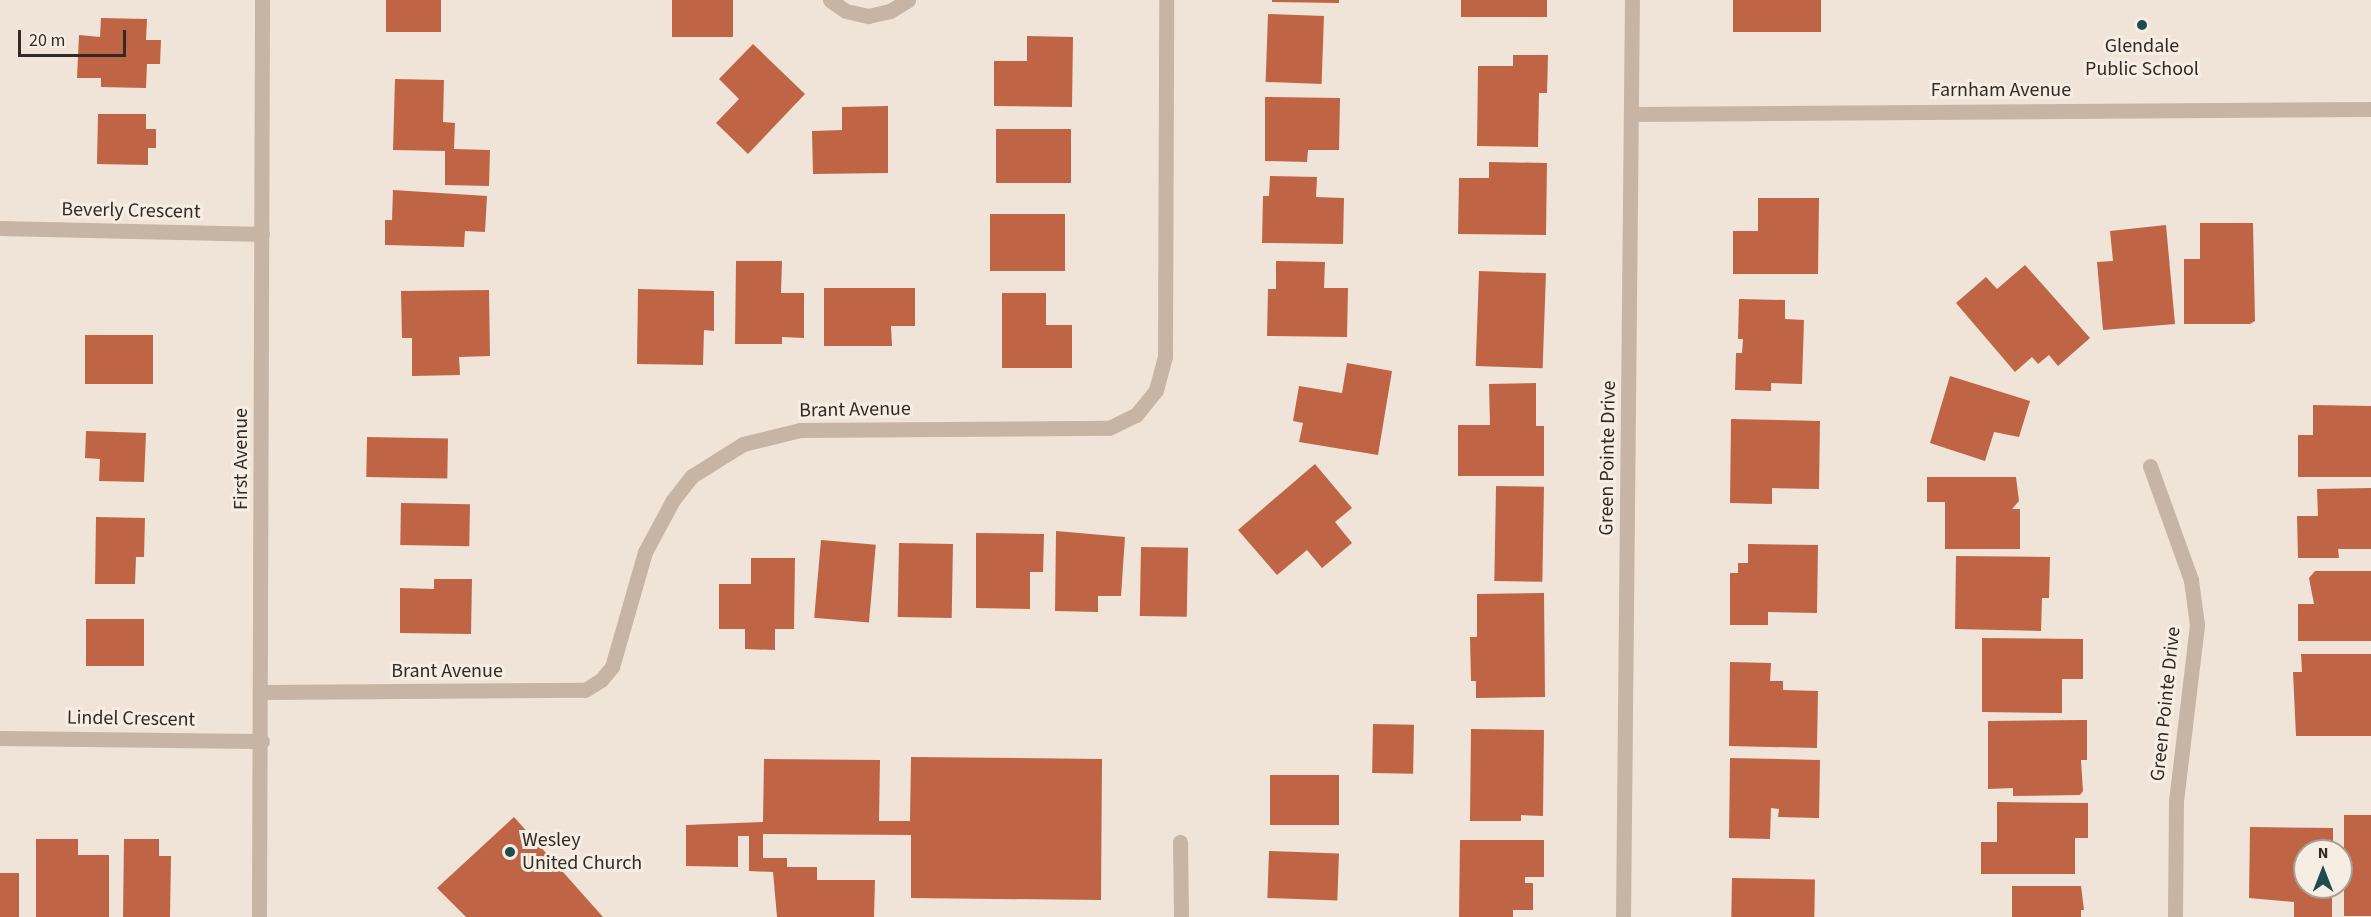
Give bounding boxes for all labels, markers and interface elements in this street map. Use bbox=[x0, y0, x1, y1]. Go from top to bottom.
scale bar bbox=[21, 18, 129, 56]
marker: Glendale Public School bbox=[2135, 18, 2149, 32]
text: 20 m bbox=[29, 28, 65, 53]
place label: Glendale Public School bbox=[2085, 35, 2199, 82]
street label: Farnham Avenue bbox=[1931, 78, 2071, 102]
street label: Beverly Crescent bbox=[61, 198, 201, 224]
street label: Green Pointe Drive bbox=[1595, 380, 1621, 536]
street label: Brant Avenue bbox=[799, 397, 911, 423]
street label: First Avenue bbox=[229, 408, 253, 510]
street label: Green Pointe Drive bbox=[2146, 626, 2186, 782]
street label: Brant Avenue bbox=[391, 659, 503, 683]
street label: Lindel Crescent bbox=[67, 706, 195, 732]
place label: Wesley United Church bbox=[522, 828, 642, 875]
north arrow bbox=[2293, 839, 2353, 899]
text: N bbox=[2318, 842, 2328, 864]
marker: Wesley United Church bbox=[503, 845, 517, 859]

